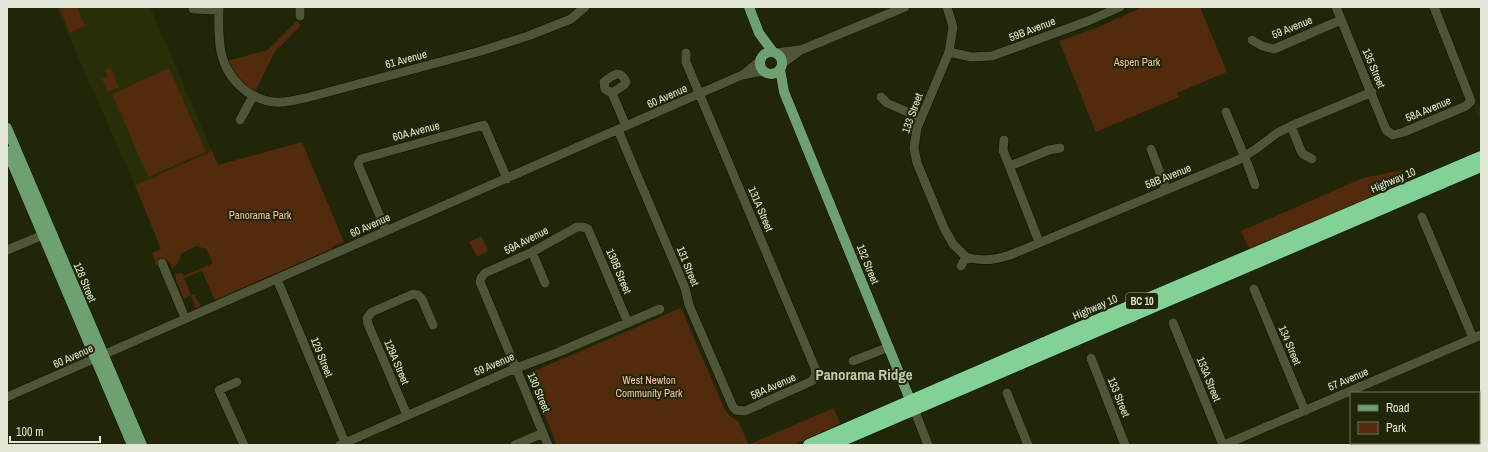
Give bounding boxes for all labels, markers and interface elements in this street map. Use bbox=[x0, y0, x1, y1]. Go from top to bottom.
street label: 59 Avenue bbox=[1270, 13, 1314, 41]
street label: 59B Avenue bbox=[1007, 14, 1057, 44]
street label: 135 Street bbox=[1359, 46, 1389, 90]
street label: 61 Avenue bbox=[384, 47, 428, 71]
park label: Aspen Park bbox=[1113, 55, 1161, 69]
street label: 60 Avenue bbox=[645, 81, 689, 111]
street label: 133 Street bbox=[898, 91, 926, 135]
street label: 58A Avenue bbox=[1403, 93, 1453, 125]
street label: 60A Avenue bbox=[391, 118, 441, 144]
street label: 58B Avenue bbox=[1143, 160, 1193, 192]
street label: Highway 10 bbox=[1368, 164, 1418, 196]
street label: 131A Street bbox=[745, 185, 777, 234]
park label: Panorama Park bbox=[229, 208, 292, 222]
street label: 60 Avenue bbox=[348, 210, 392, 240]
street label: 59A Avenue bbox=[501, 223, 551, 257]
street label: 132 Street bbox=[854, 242, 882, 286]
street label: 131 Street bbox=[674, 244, 702, 288]
street label: 130B Street bbox=[603, 246, 635, 296]
street label: 128 Street bbox=[70, 260, 100, 304]
street label: Highway 10 bbox=[1070, 291, 1120, 323]
road number: BC 10 bbox=[1126, 293, 1158, 309]
street label: 134 Street bbox=[1275, 323, 1305, 367]
street label: 129 Street bbox=[308, 335, 336, 379]
street label: 129A Street bbox=[381, 338, 413, 387]
street label: 60 Avenue bbox=[51, 341, 95, 371]
street label: 59 Avenue bbox=[472, 349, 516, 379]
street label: 133A Street bbox=[1194, 355, 1225, 404]
district label: Panorama Ridge bbox=[815, 364, 913, 385]
street label: 57 Avenue bbox=[1326, 364, 1370, 394]
street label: 130 Street bbox=[524, 370, 554, 414]
street label: 58A Avenue bbox=[748, 370, 798, 402]
park label: West Newton Community Park bbox=[615, 373, 683, 400]
street label: 133 Street bbox=[1105, 375, 1133, 419]
legend bbox=[1350, 392, 1480, 444]
text: Road bbox=[1386, 400, 1410, 416]
scale bar bbox=[10, 418, 100, 444]
text: Park bbox=[1386, 420, 1406, 436]
text: 100 m bbox=[16, 424, 43, 440]

